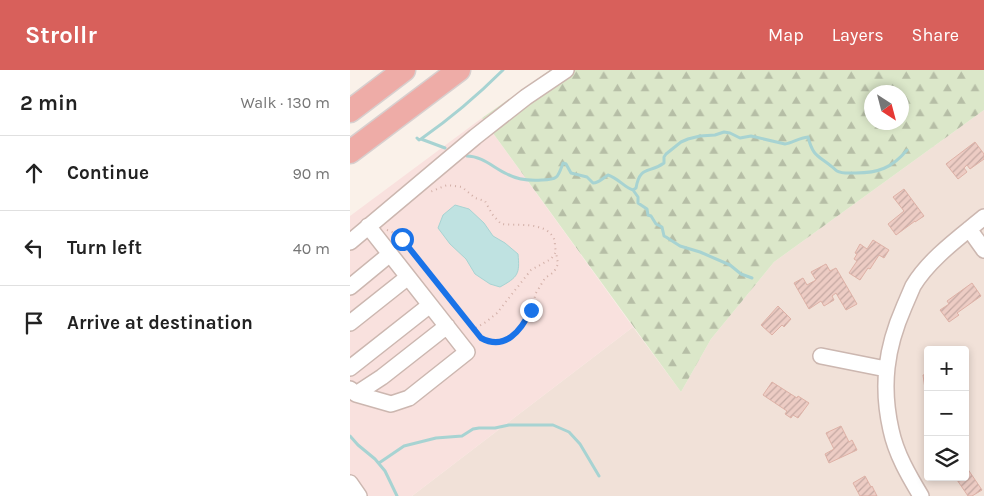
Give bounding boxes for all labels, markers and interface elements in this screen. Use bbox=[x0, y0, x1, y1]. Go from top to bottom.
text: Strollr bbox=[25, 21, 97, 49]
text: Map bbox=[768, 24, 804, 46]
text: Layers bbox=[832, 24, 884, 46]
text: Share bbox=[912, 24, 959, 46]
north arrow bbox=[864, 85, 909, 130]
text: 2 min bbox=[20, 91, 78, 115]
text: Walk · 130 m bbox=[240, 93, 330, 112]
icon: ahead bbox=[20, 159, 48, 187]
text: Continue bbox=[67, 162, 149, 184]
text: 90 m bbox=[292, 164, 330, 183]
route start bbox=[391, 228, 414, 251]
icon: left bbox=[20, 234, 48, 262]
text: Turn left bbox=[67, 237, 142, 259]
text: 40 m bbox=[293, 239, 330, 258]
route end bbox=[520, 299, 543, 322]
icon: arrive bbox=[20, 309, 48, 337]
text: Arrive at destination bbox=[67, 312, 253, 334]
map controls bbox=[924, 346, 969, 481]
button: + bbox=[924, 346, 969, 391]
button: − bbox=[924, 391, 969, 436]
button: layers bbox=[924, 436, 969, 481]

